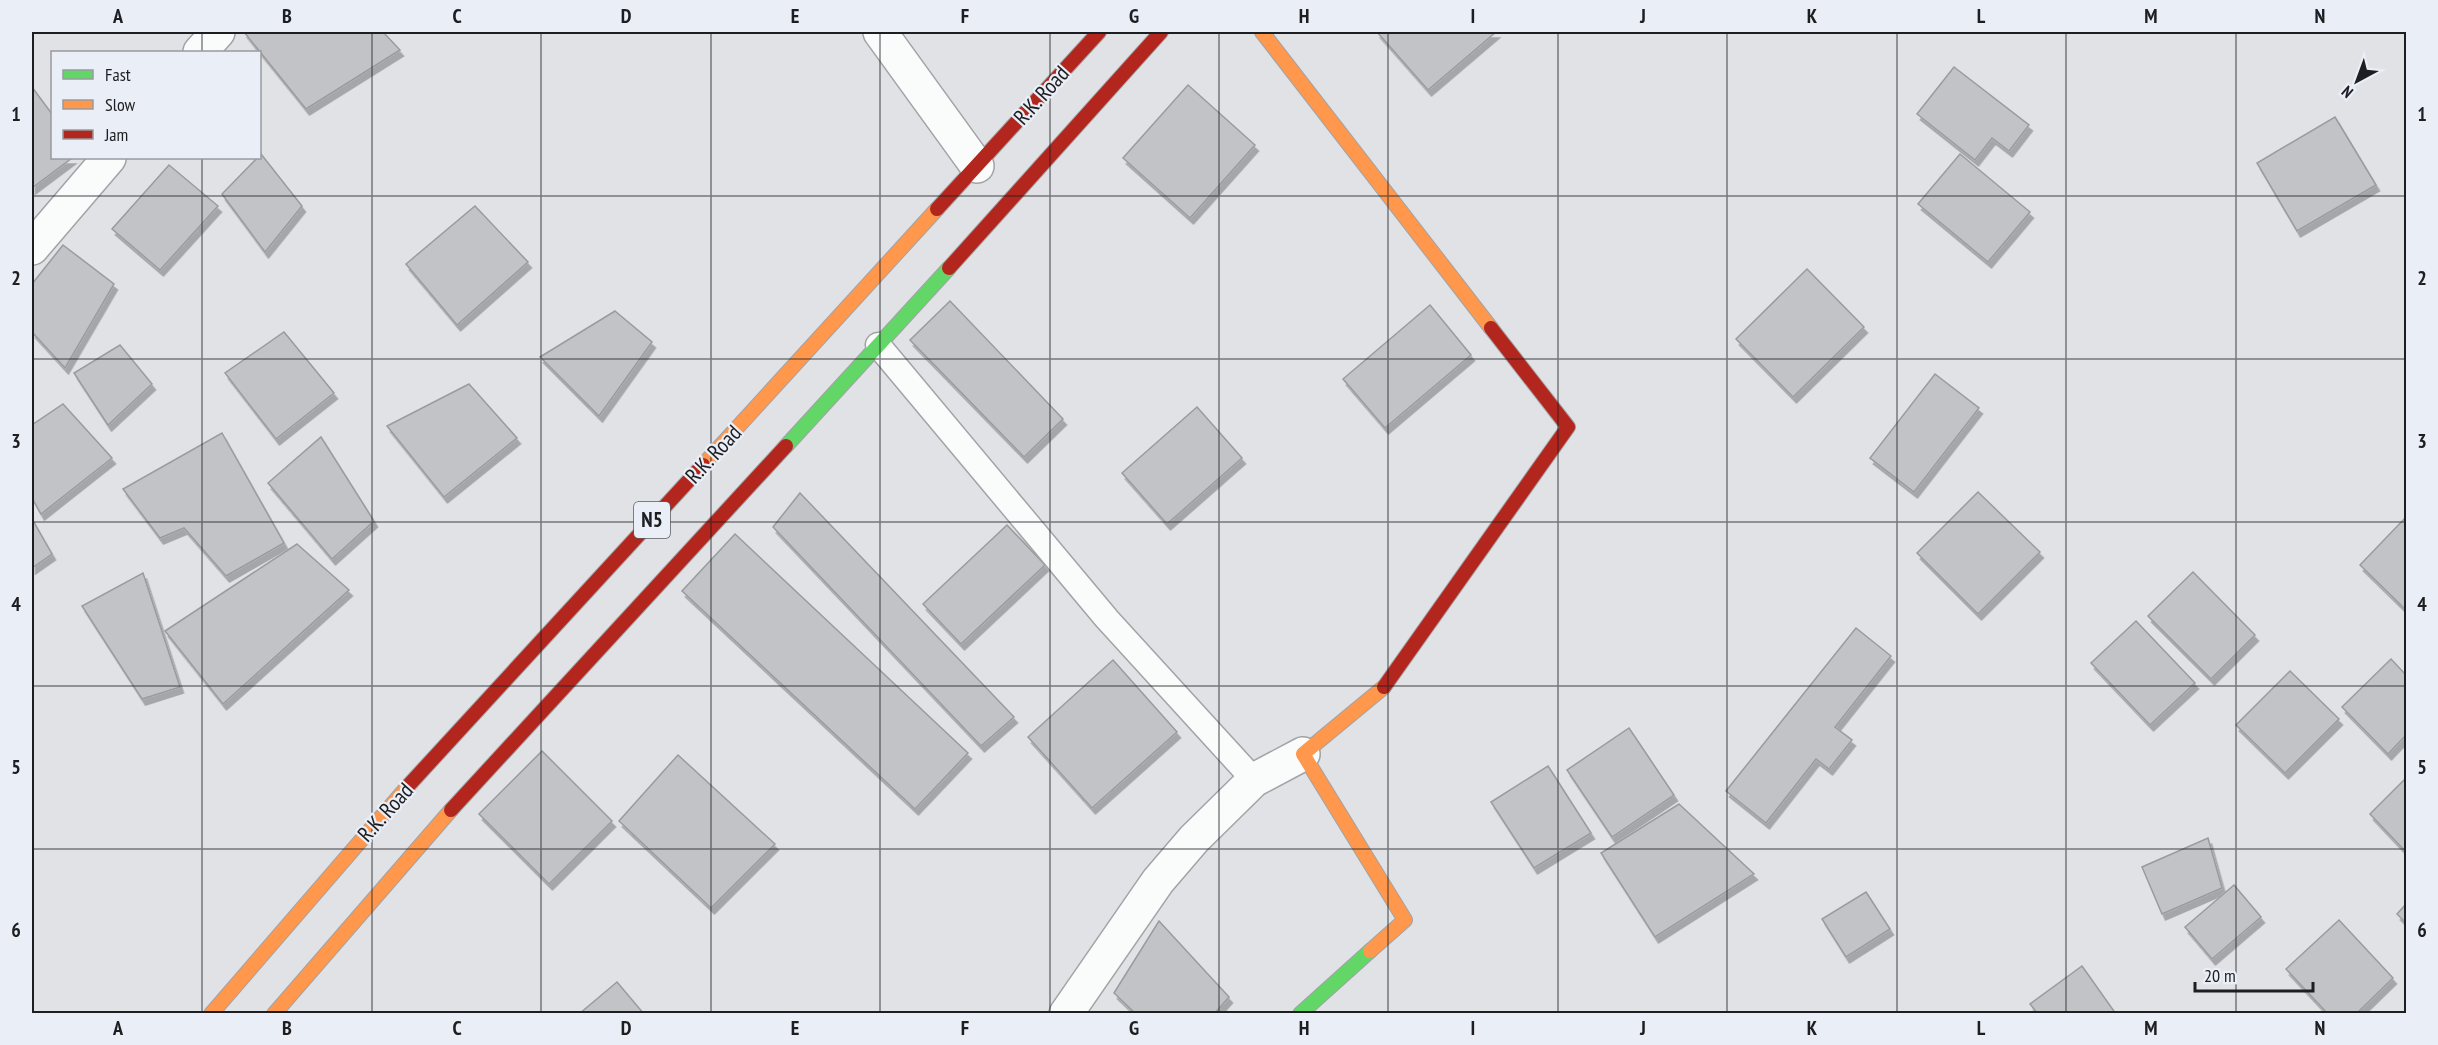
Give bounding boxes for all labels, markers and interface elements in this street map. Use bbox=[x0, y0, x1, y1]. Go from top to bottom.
text: A bbox=[112, 3, 124, 29]
text: B bbox=[282, 3, 292, 29]
text: C bbox=[452, 3, 462, 29]
text: D bbox=[621, 3, 632, 29]
text: E bbox=[791, 3, 799, 29]
text: F bbox=[961, 3, 969, 29]
text: G bbox=[1129, 3, 1139, 29]
text: H bbox=[1299, 3, 1309, 29]
text: I bbox=[1471, 3, 1475, 29]
text: J bbox=[1639, 3, 1646, 29]
text: K bbox=[1807, 3, 1818, 29]
text: L bbox=[1977, 3, 1986, 29]
text: M bbox=[2144, 3, 2158, 29]
text: N bbox=[2315, 3, 2325, 29]
legend bbox=[51, 51, 261, 159]
north arrow bbox=[2327, 51, 2387, 111]
street label: R.K. Road bbox=[1007, 60, 1075, 130]
text: Fast bbox=[105, 63, 131, 86]
text: N bbox=[2337, 82, 2357, 103]
text: Slow bbox=[105, 93, 136, 116]
text: 1 bbox=[11, 101, 21, 127]
text: 1 bbox=[2417, 101, 2427, 127]
text: Jam bbox=[104, 123, 128, 146]
text: 2 bbox=[11, 265, 21, 291]
text: 2 bbox=[2417, 265, 2427, 291]
street label: R.K. Road bbox=[679, 419, 747, 489]
text: 3 bbox=[11, 428, 21, 454]
text: 3 bbox=[2417, 428, 2427, 454]
road number: N5 bbox=[634, 502, 670, 538]
text: 4 bbox=[11, 591, 21, 617]
text: 4 bbox=[2417, 591, 2427, 617]
text: 5 bbox=[11, 754, 21, 780]
text: 5 bbox=[2417, 754, 2427, 780]
street label: R.K. Road bbox=[351, 777, 419, 847]
text: 6 bbox=[11, 917, 21, 943]
text: 6 bbox=[2417, 917, 2427, 943]
scale bar bbox=[2195, 955, 2314, 993]
text: 20 m bbox=[2204, 964, 2236, 987]
text: A bbox=[112, 1015, 124, 1041]
text: B bbox=[282, 1015, 292, 1041]
text: C bbox=[452, 1015, 462, 1041]
text: D bbox=[621, 1015, 632, 1041]
text: E bbox=[791, 1015, 799, 1041]
text: F bbox=[961, 1015, 969, 1041]
text: G bbox=[1129, 1015, 1139, 1041]
text: H bbox=[1299, 1015, 1309, 1041]
text: I bbox=[1471, 1015, 1475, 1041]
text: J bbox=[1639, 1015, 1646, 1041]
text: K bbox=[1807, 1015, 1818, 1041]
text: L bbox=[1977, 1015, 1986, 1041]
text: M bbox=[2144, 1015, 2158, 1041]
text: N bbox=[2315, 1015, 2325, 1041]

